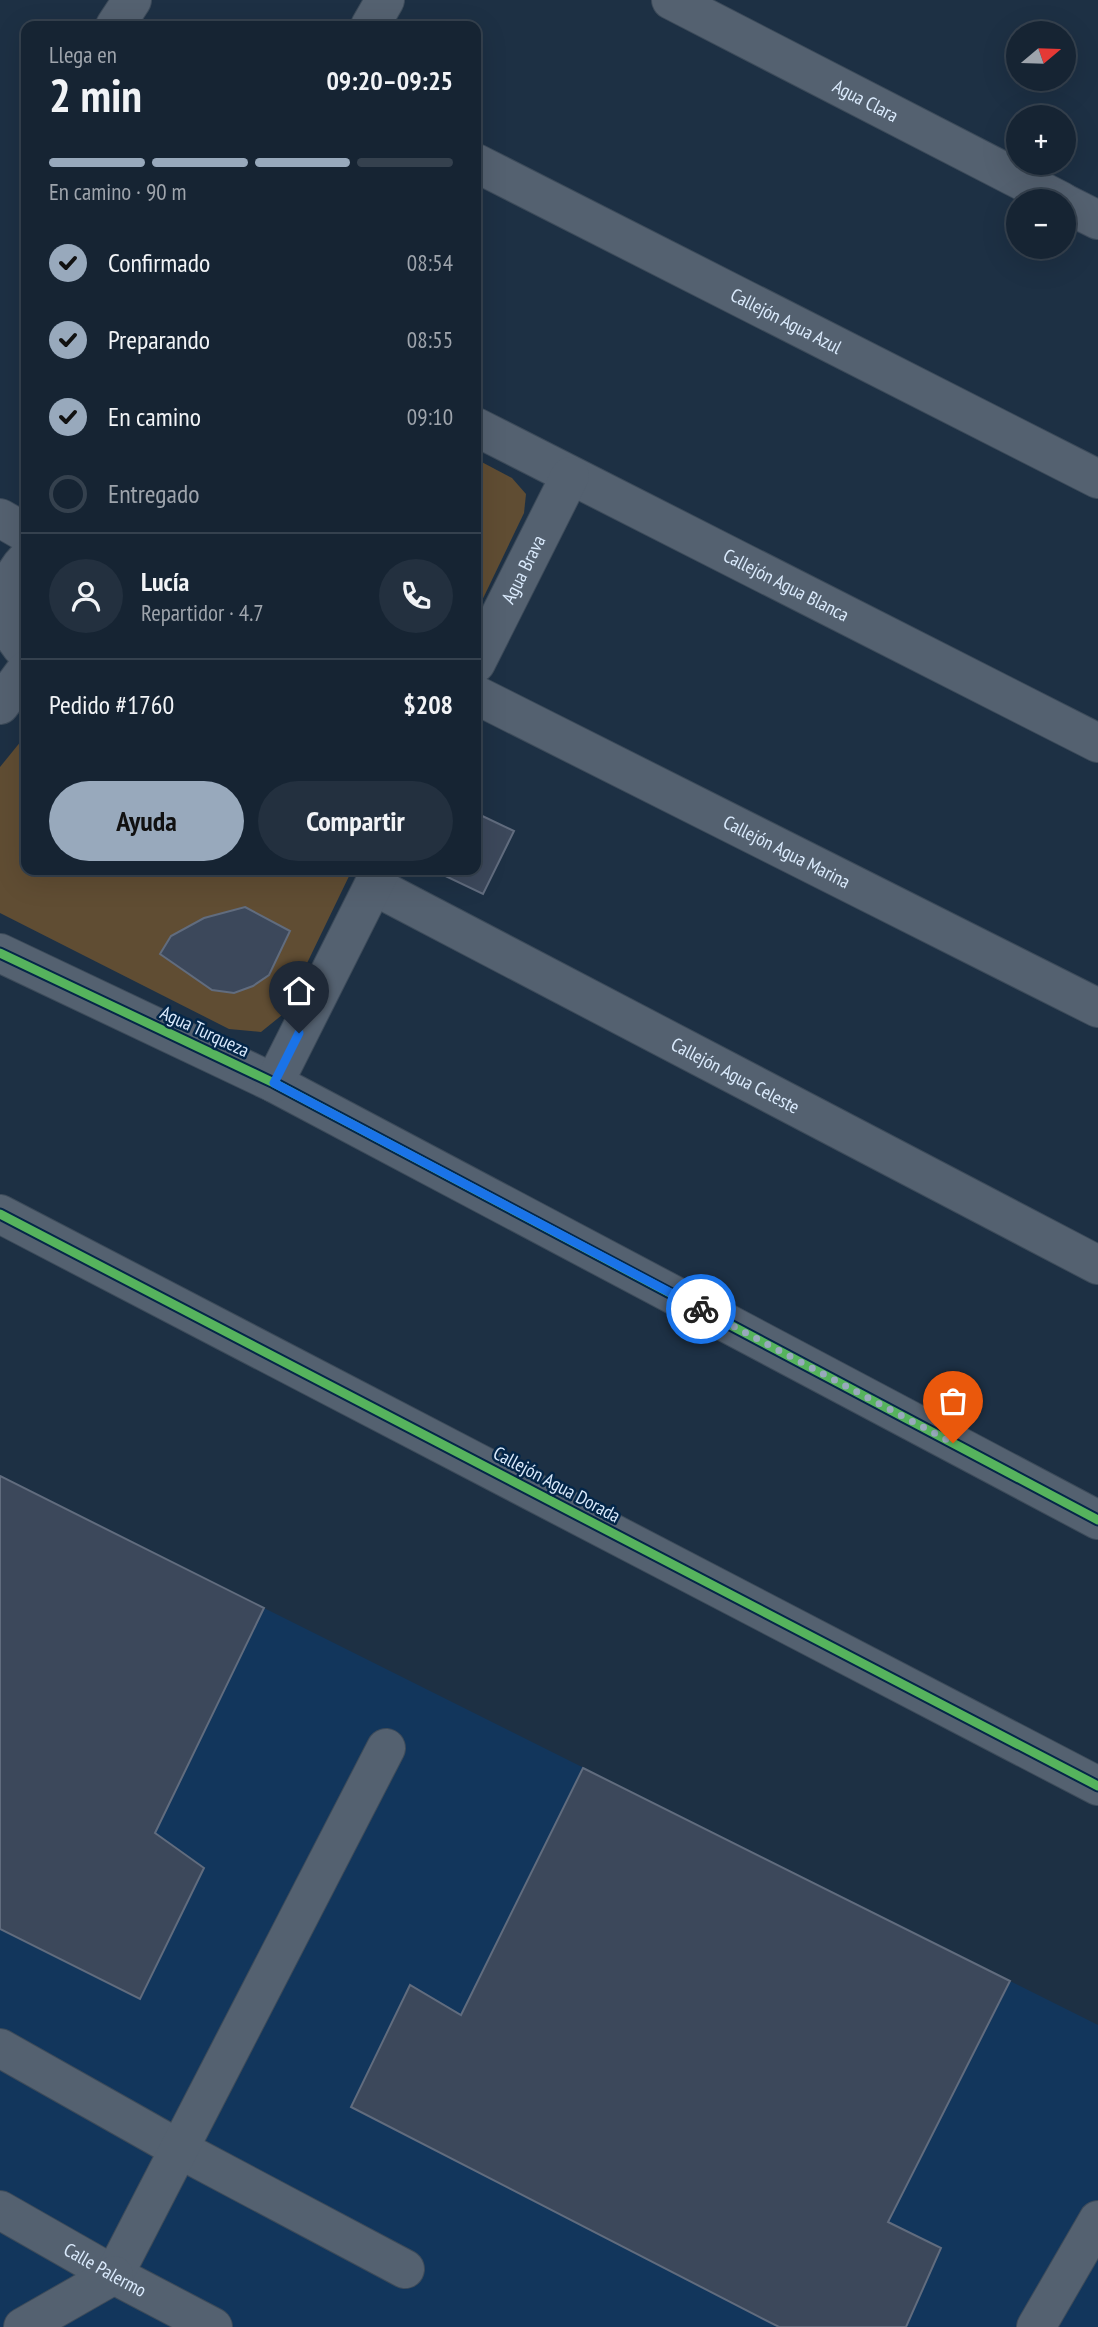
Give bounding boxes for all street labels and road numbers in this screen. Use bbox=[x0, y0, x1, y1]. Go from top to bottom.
street label: Agua Clara bbox=[829, 74, 902, 127]
street label: Callejón Agua Azul bbox=[727, 282, 846, 359]
street label: Agua Brava bbox=[496, 531, 550, 607]
street label: Callejón Agua Blanca bbox=[719, 543, 853, 626]
street label: Callejón Agua Marina bbox=[719, 809, 854, 893]
street label: Agua Turqueza bbox=[157, 1000, 253, 1062]
street label: Callejón Agua Celeste bbox=[667, 1032, 804, 1119]
street label: Callejón Agua Dorada bbox=[489, 1440, 625, 1528]
street label: Calle Palermo bbox=[60, 2237, 151, 2302]

